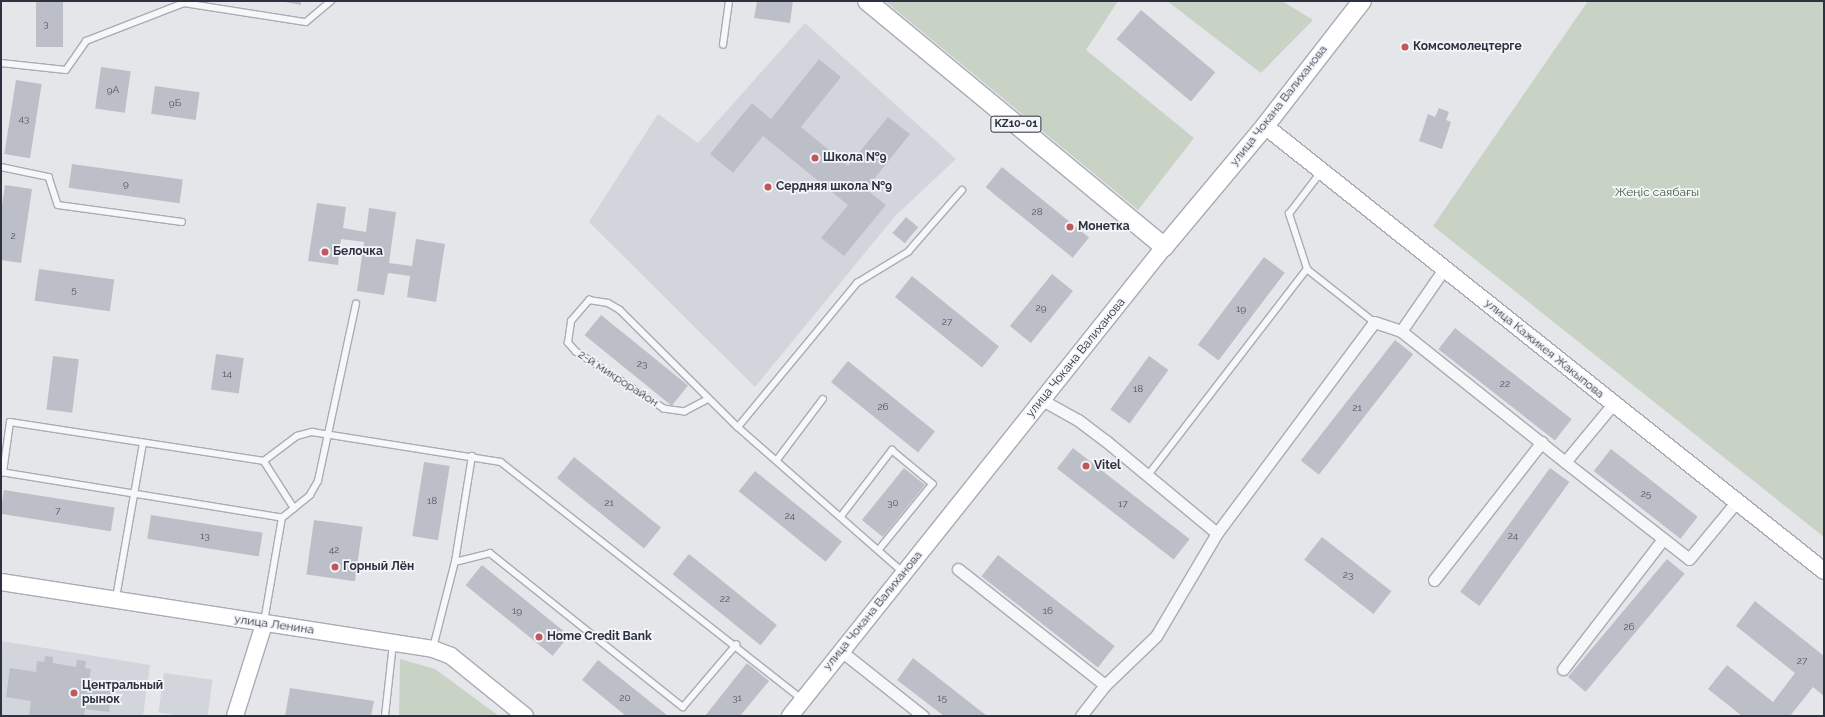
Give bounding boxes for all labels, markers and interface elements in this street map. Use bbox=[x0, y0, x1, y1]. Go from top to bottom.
house number: 3 bbox=[43, 18, 49, 30]
place label: Комсомолецтерге bbox=[1413, 40, 1522, 54]
marker: Комсомолецтерге bbox=[1400, 42, 1410, 52]
street label: улица Чокана Валиханова bbox=[1227, 43, 1331, 169]
house number: 9А bbox=[107, 84, 119, 96]
house number: 9Б bbox=[169, 97, 181, 109]
house number: 43 bbox=[19, 113, 29, 125]
road number: KZ10-01 bbox=[990, 115, 1042, 133]
place label: Школа №9 bbox=[823, 151, 887, 165]
marker: Школа №9 bbox=[810, 153, 820, 163]
house number: 9 bbox=[123, 178, 129, 190]
place label: Сердняя школа №9 bbox=[776, 180, 892, 194]
marker: Сердняя школа №9 bbox=[763, 182, 773, 192]
park label: Жеңіс саябағы bbox=[1615, 186, 1699, 200]
house number: 28 bbox=[1031, 206, 1043, 218]
place label: Монетка bbox=[1078, 220, 1130, 234]
marker: Монетка bbox=[1065, 222, 1075, 232]
house number: 2 bbox=[10, 230, 16, 242]
place label: Белочка bbox=[333, 245, 383, 259]
marker: Белочка bbox=[320, 247, 330, 257]
house number: 5 bbox=[71, 284, 77, 296]
street label: улица Чокана Валиханова bbox=[1023, 295, 1129, 421]
street label: улица Кажикея Жакыпова bbox=[1481, 296, 1607, 402]
house number: 29 bbox=[1035, 302, 1047, 314]
house number: 19 bbox=[1236, 303, 1246, 315]
house number: 27 bbox=[942, 316, 952, 328]
street label: 2-й микрорайон bbox=[575, 348, 661, 410]
house number: 23 bbox=[637, 358, 647, 370]
house number: 14 bbox=[222, 368, 232, 380]
house number: 22 bbox=[1500, 378, 1510, 390]
house number: 18 bbox=[1133, 383, 1143, 395]
house number: 26 bbox=[877, 401, 889, 413]
house number: 21 bbox=[1352, 402, 1362, 414]
place label: Vitel bbox=[1094, 459, 1121, 473]
marker: Vitel bbox=[1081, 461, 1091, 471]
house number: 25 bbox=[1641, 488, 1651, 500]
house number: 18 bbox=[427, 495, 437, 507]
house number: 21 bbox=[604, 497, 614, 509]
house number: 30 bbox=[887, 497, 899, 509]
house number: 17 bbox=[1118, 498, 1128, 510]
house number: 7 bbox=[55, 505, 61, 517]
house number: 24 bbox=[785, 510, 795, 522]
house number: 13 bbox=[200, 530, 210, 542]
house number: 24 bbox=[1508, 530, 1518, 542]
house number: 42 bbox=[329, 544, 339, 556]
street label: улица Чокана Валиханова bbox=[820, 548, 926, 674]
place label: Горный Лён bbox=[343, 560, 414, 574]
marker: Горный Лён bbox=[330, 562, 340, 572]
house number: 23 bbox=[1343, 569, 1353, 581]
house number: 22 bbox=[720, 593, 730, 605]
house number: 19 bbox=[512, 605, 522, 617]
house number: 16 bbox=[1043, 605, 1053, 617]
street label: улица Ленина bbox=[233, 612, 315, 638]
house number: 26 bbox=[1623, 621, 1635, 633]
place label: Home Credit Bank bbox=[547, 630, 652, 644]
marker: Home Credit Bank bbox=[534, 632, 544, 642]
house number: 27 bbox=[1797, 655, 1807, 667]
place label: Центральный рынок bbox=[82, 679, 163, 707]
marker: Центральный рынок bbox=[69, 688, 79, 698]
house number: 20 bbox=[619, 692, 631, 704]
house number: 31 bbox=[732, 692, 742, 704]
house number: 15 bbox=[937, 692, 947, 704]

